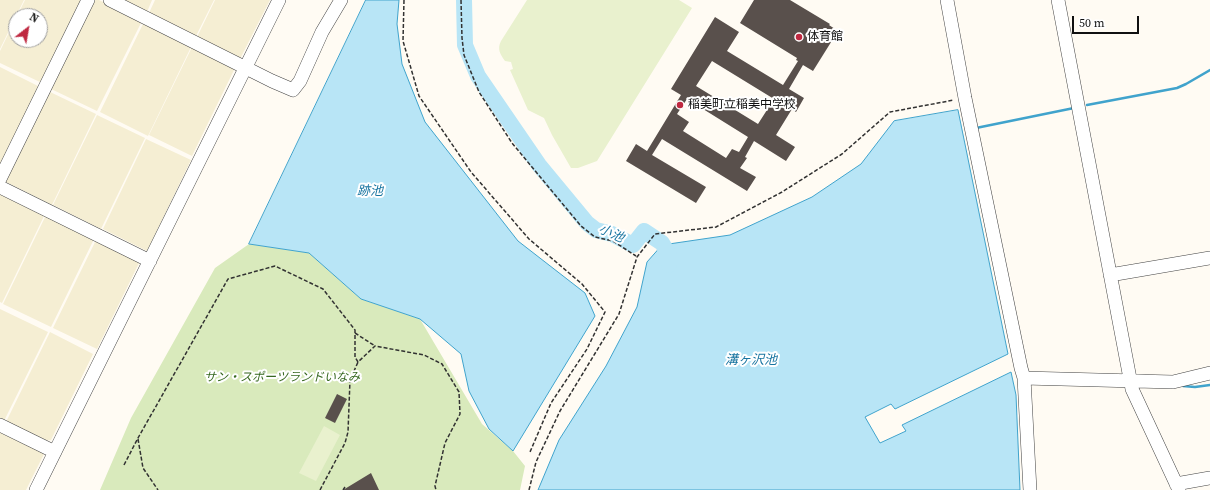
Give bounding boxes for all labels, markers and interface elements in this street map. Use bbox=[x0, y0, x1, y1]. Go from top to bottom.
north arrow bbox=[8, 8, 48, 48]
scale bar bbox=[1074, 8, 1141, 34]
text: N bbox=[27, 10, 41, 27]
text: 50 m bbox=[1079, 15, 1105, 31]
place label: 体育館 bbox=[807, 30, 843, 44]
marker: 体育館 bbox=[794, 32, 804, 42]
place label: 稲美町立稲美中学校 bbox=[688, 98, 796, 112]
marker: 稲美町立稲美中学校 bbox=[675, 100, 685, 110]
water label: 跡池 bbox=[357, 184, 383, 200]
water label: 小池 bbox=[596, 222, 626, 246]
water label: 溝ヶ沢池 bbox=[725, 353, 777, 369]
park label: サン・スポーツランドいなみ bbox=[204, 371, 360, 385]

